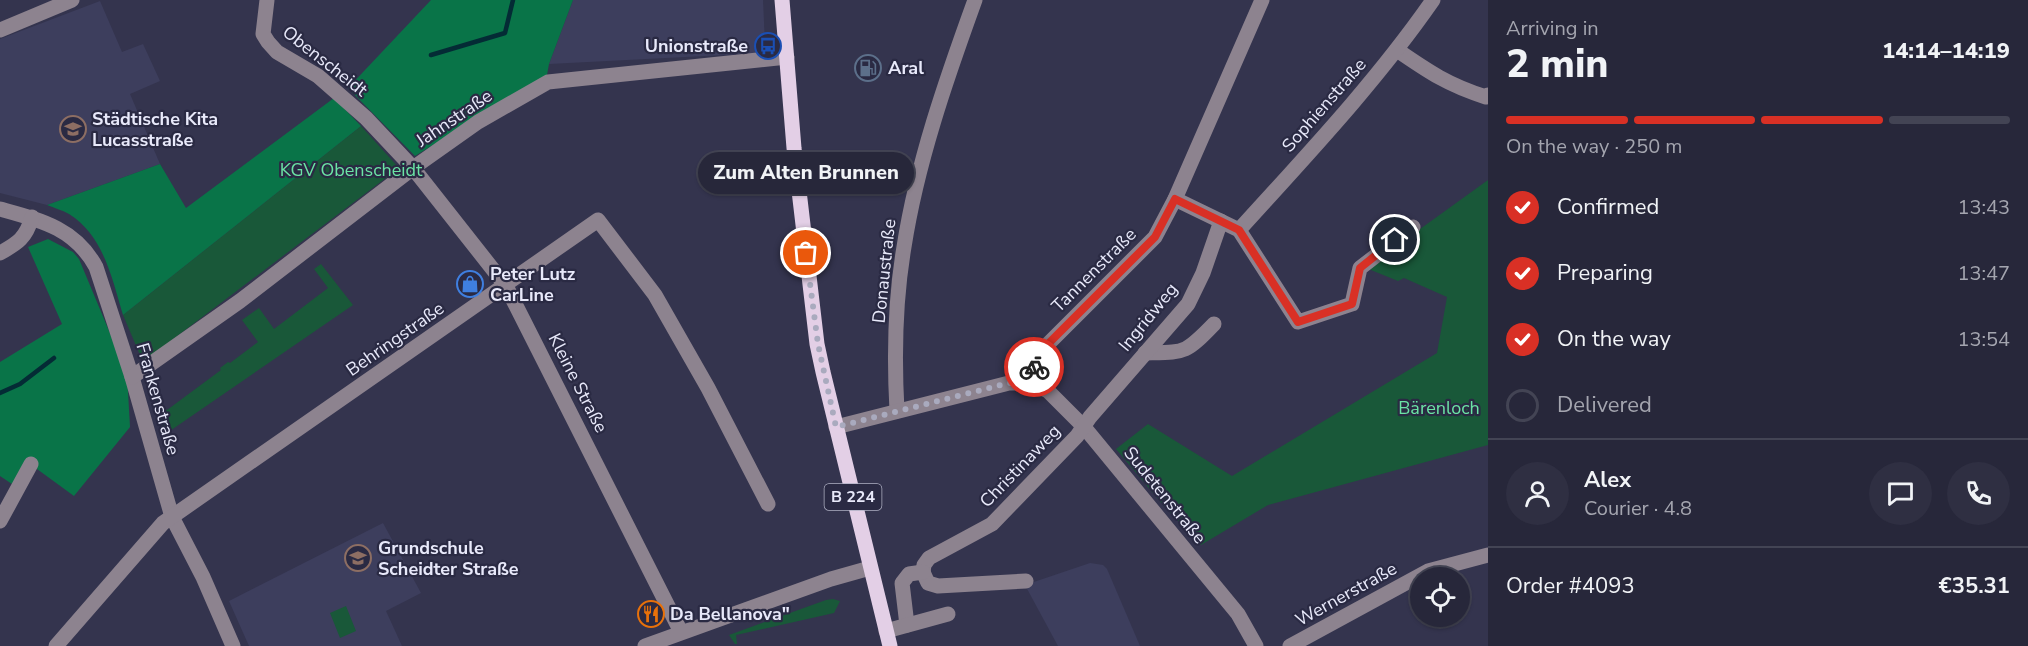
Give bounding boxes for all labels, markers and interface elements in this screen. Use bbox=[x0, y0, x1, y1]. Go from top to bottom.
text: Arriving in bbox=[1506, 15, 1599, 42]
street label: Obenscheidt bbox=[277, 20, 373, 102]
bus stop icon: Unionstraße bbox=[753, 31, 783, 61]
place label: Unionstraße bbox=[645, 34, 748, 58]
text: 14:14–14:19 bbox=[1882, 36, 2010, 66]
text: 2 min bbox=[1506, 38, 1609, 91]
fuel station icon: Aral bbox=[853, 53, 883, 83]
street label: Sophienstraße bbox=[1277, 53, 1371, 157]
place label: Aral bbox=[888, 56, 924, 80]
street label: Jahnstraße bbox=[410, 84, 497, 153]
place label: Städtische Kita Lucasstraße bbox=[92, 107, 218, 152]
school or university icon: Städtische Kita Lucasstraße bbox=[58, 114, 88, 144]
text: On the way · 250 m bbox=[1506, 133, 1682, 160]
callout: Zum Alten Brunnen bbox=[698, 151, 914, 193]
park label: KGV Obenscheidt bbox=[280, 158, 423, 182]
text: Zum Alten Brunnen bbox=[713, 159, 899, 186]
icon: check bbox=[1506, 191, 1539, 224]
text: Confirmed bbox=[1557, 192, 1659, 222]
text: 13:43 bbox=[1957, 194, 2010, 221]
pin bbox=[1369, 214, 1420, 265]
street label: Donaustraße bbox=[867, 218, 901, 324]
street label: Tannenstraße bbox=[1046, 222, 1142, 318]
icon: home bbox=[1378, 223, 1411, 256]
pin bbox=[780, 227, 831, 278]
icon: bag bbox=[789, 236, 822, 269]
icon: check bbox=[1506, 257, 1539, 290]
text: Preparing bbox=[1557, 258, 1653, 288]
text: 13:47 bbox=[1957, 260, 2010, 287]
place label: Peter Lutz CarLine bbox=[490, 262, 576, 307]
shop icon: Peter Lutz CarLine bbox=[455, 269, 485, 299]
street label: Ingridweg bbox=[1113, 278, 1183, 356]
street label: Behringstraße bbox=[341, 296, 449, 382]
icon: check bbox=[1506, 323, 1539, 356]
text: On the way bbox=[1557, 324, 1671, 354]
text: 13:54 bbox=[1957, 326, 2010, 353]
street label: Kleine Straße bbox=[543, 329, 613, 437]
courier bbox=[1004, 337, 1064, 397]
street label: Frankenstraße bbox=[131, 340, 185, 458]
icon: bike bbox=[1018, 351, 1051, 384]
text: Delivered bbox=[1557, 390, 1652, 420]
park label: Bärenloch bbox=[1398, 396, 1480, 420]
street label: Christinaweg bbox=[974, 419, 1066, 513]
street label: Sudetenstraße bbox=[1118, 441, 1212, 549]
button: person bbox=[1506, 462, 1569, 525]
button: chat bbox=[1869, 462, 1932, 525]
button: phone bbox=[1947, 462, 2010, 525]
text: Alex bbox=[1584, 465, 1631, 495]
road number: B 224 bbox=[824, 484, 882, 510]
text: Courier · 4.8 bbox=[1584, 495, 1692, 522]
place label: Grundschule Scheidter Straße bbox=[378, 536, 519, 581]
school or university icon: Grundschule Scheidter Straße bbox=[343, 543, 373, 573]
street label: Wernerstraße bbox=[1291, 556, 1401, 632]
map controls bbox=[1410, 567, 1470, 627]
button: locate bbox=[1410, 567, 1470, 627]
text: Order #4093 bbox=[1506, 571, 1635, 601]
text: €35.31 bbox=[1939, 571, 2010, 601]
restaurant icon: Da Bellanova" bbox=[636, 599, 666, 629]
place label: Da Bellanova" bbox=[670, 602, 790, 626]

